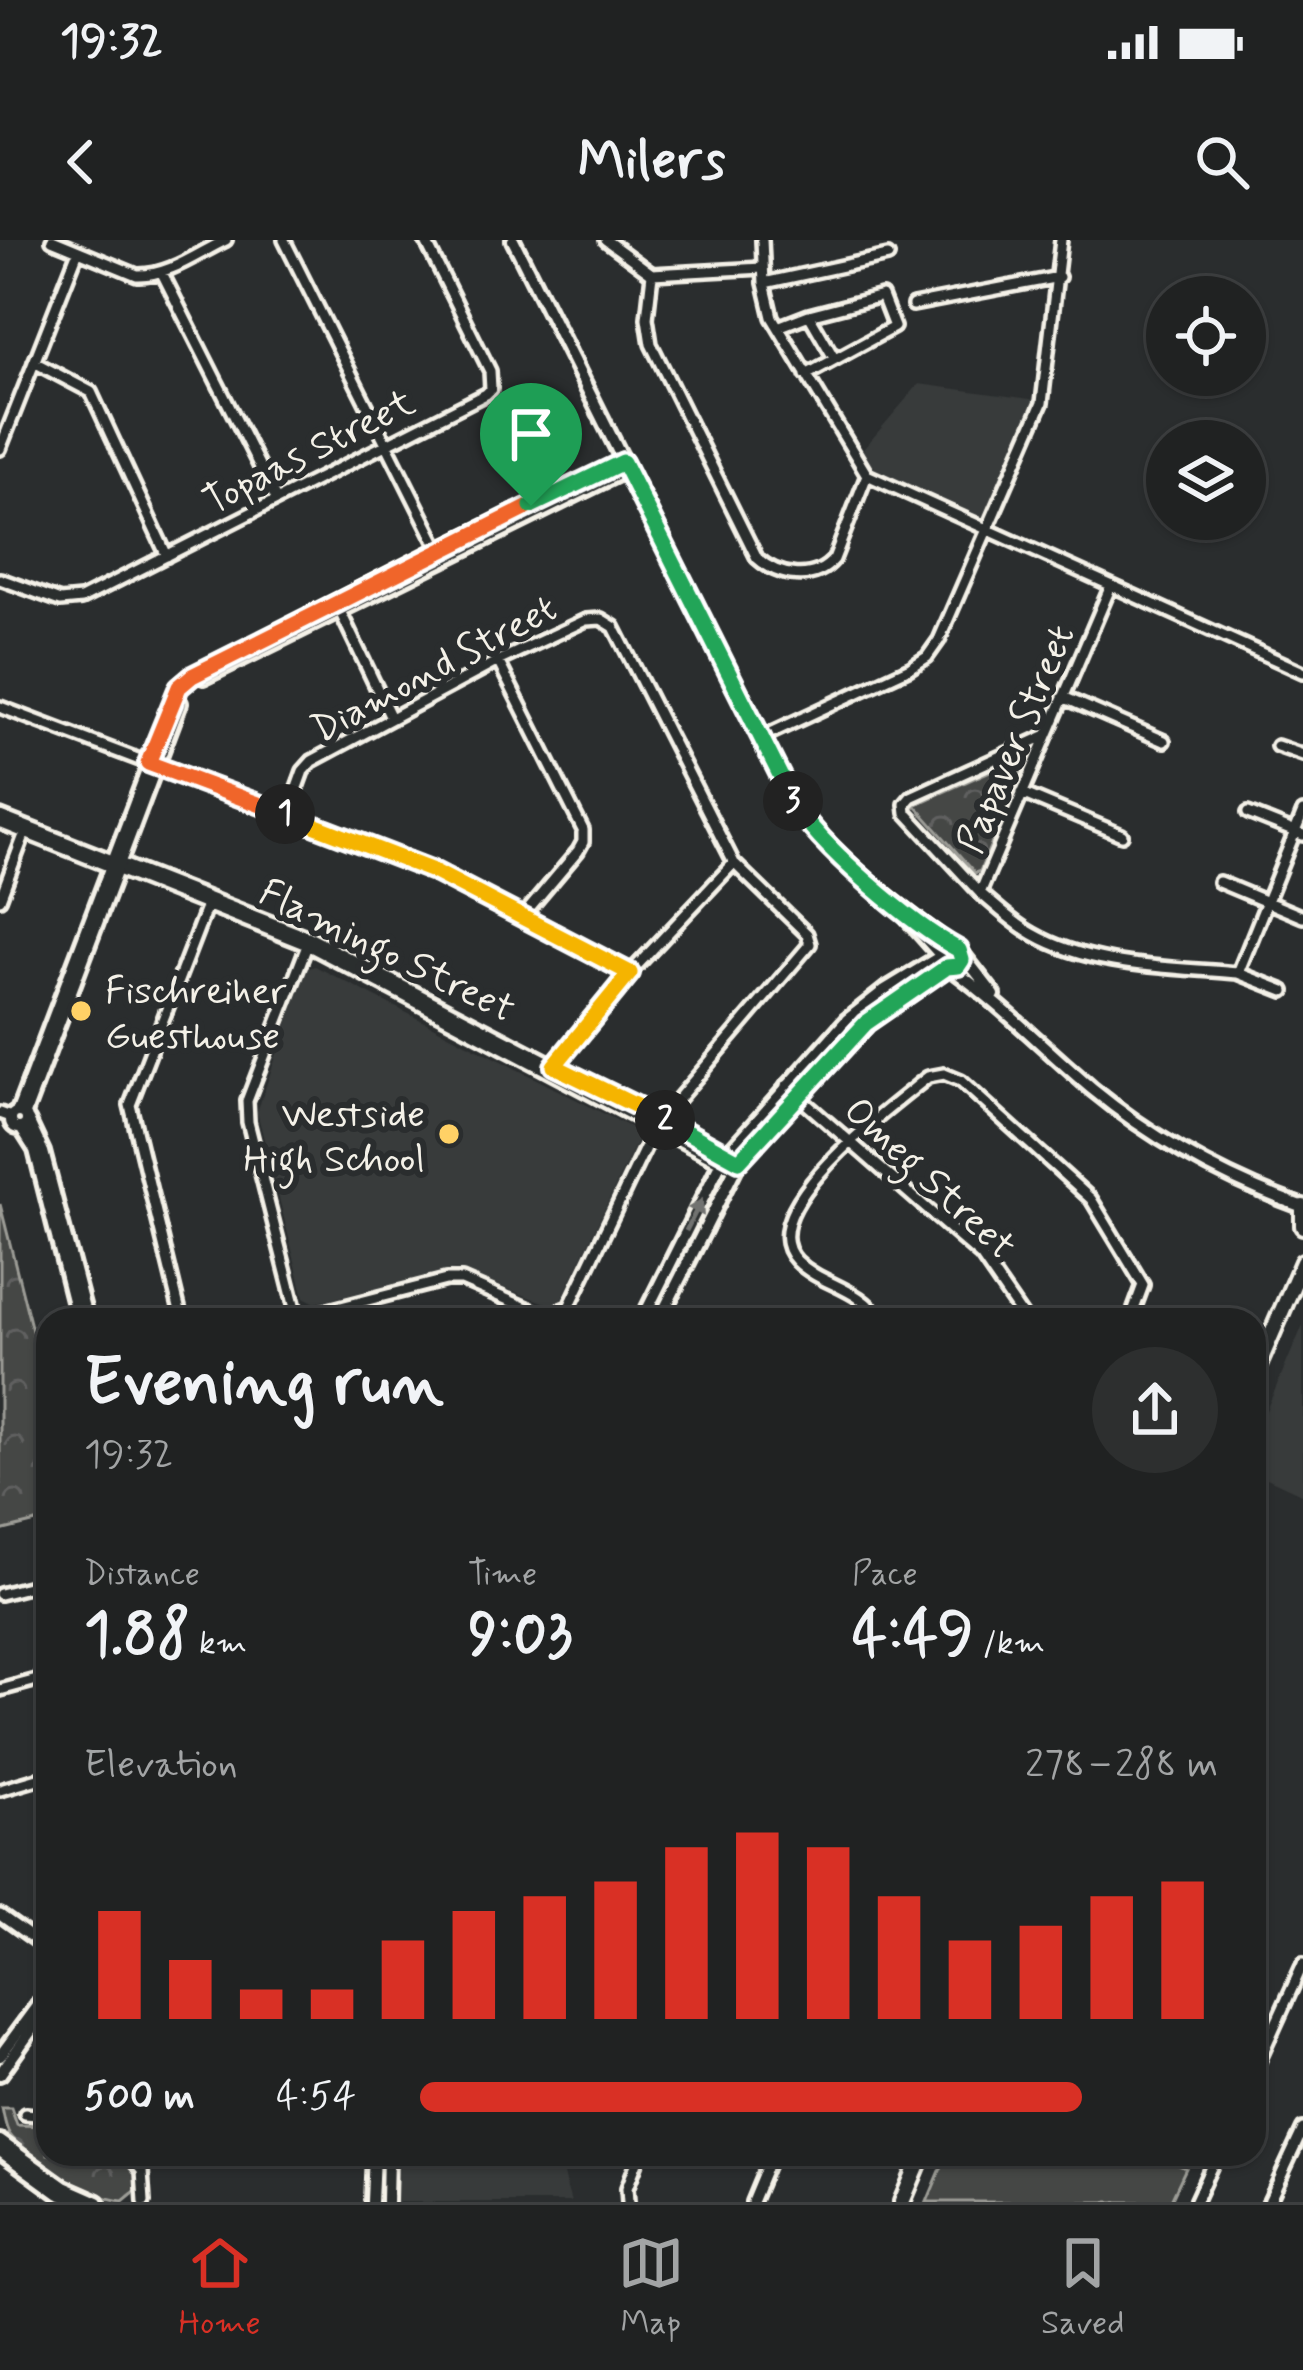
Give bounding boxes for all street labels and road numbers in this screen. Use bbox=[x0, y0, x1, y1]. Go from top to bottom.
street label: Topaas Street bbox=[195, 378, 424, 528]
street label: Diamond Street bbox=[303, 584, 566, 756]
street label: Papaver Street bbox=[946, 617, 1088, 861]
street label: Flamingo Street bbox=[249, 868, 523, 1039]
street label: Omeg Street bbox=[830, 1087, 1025, 1275]

